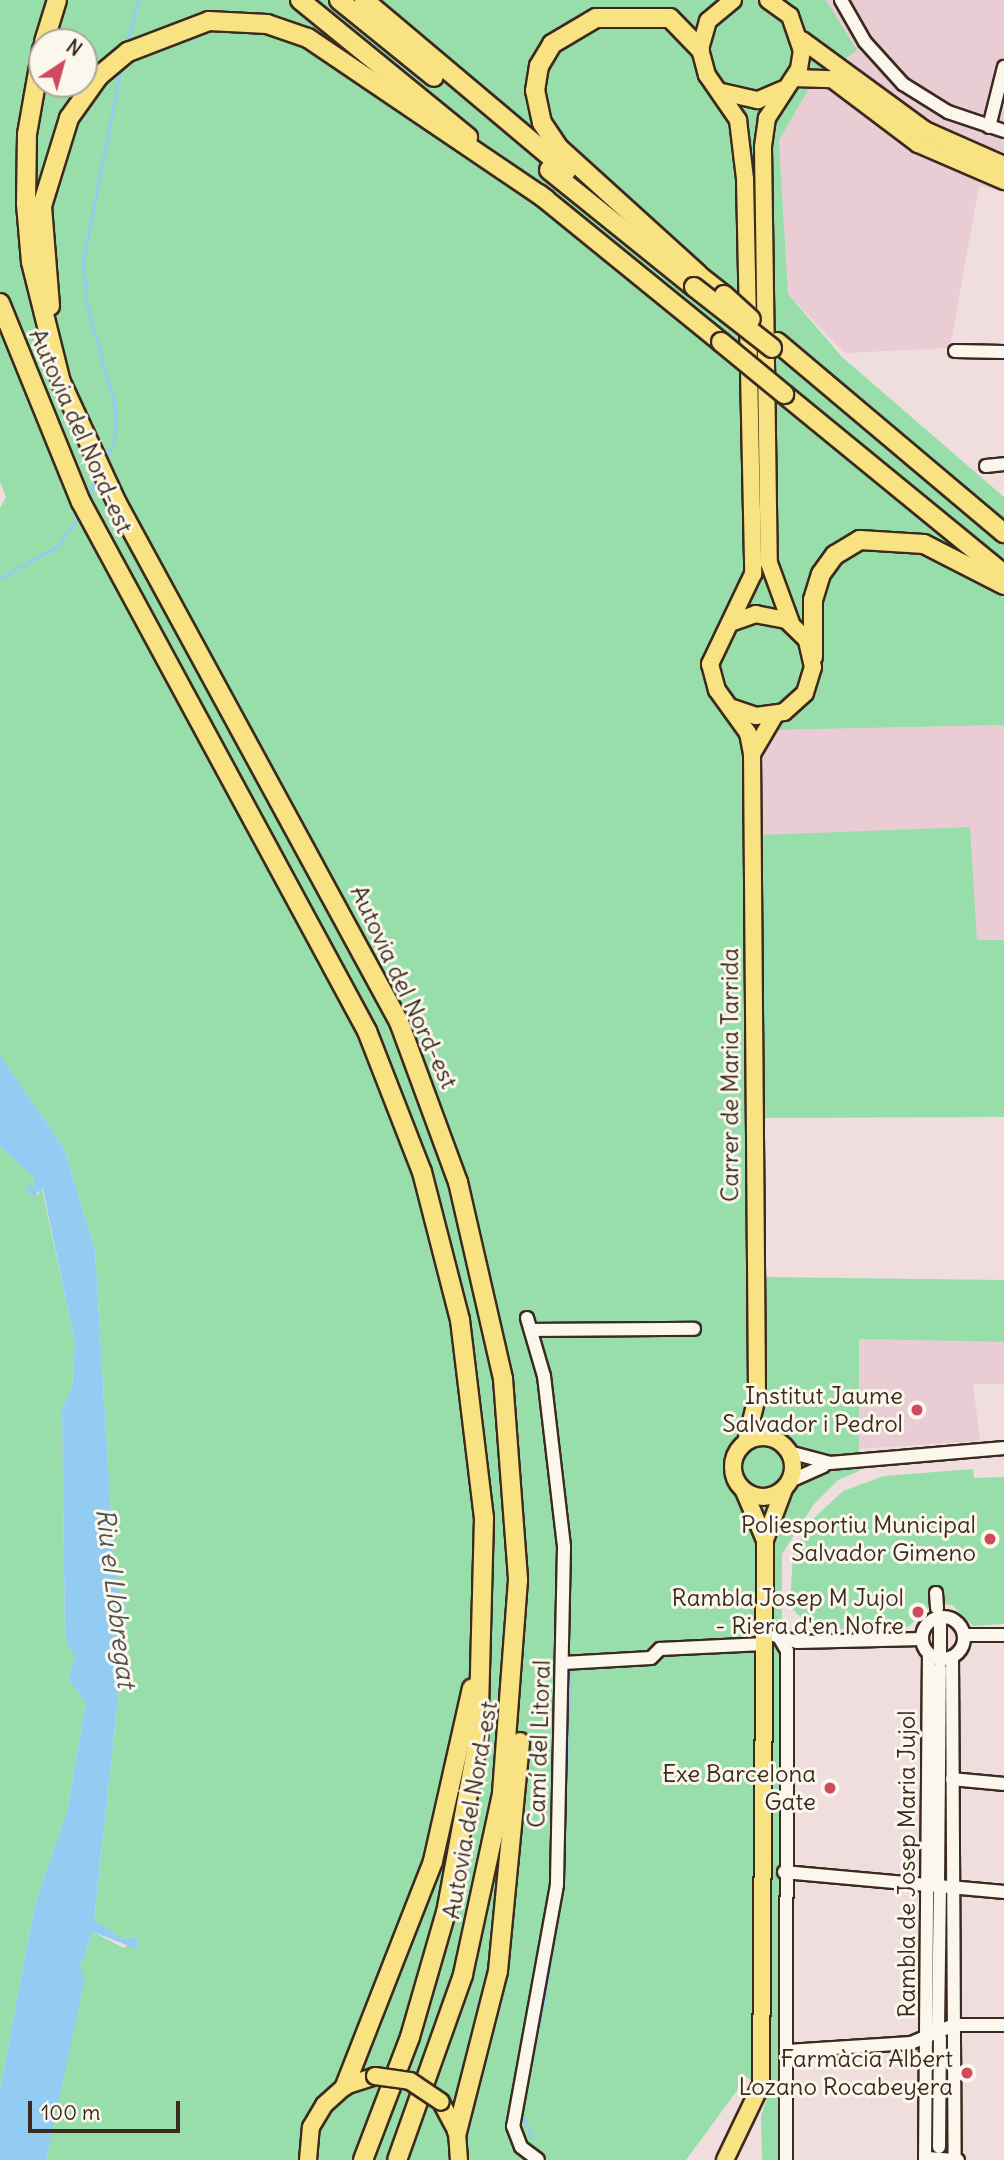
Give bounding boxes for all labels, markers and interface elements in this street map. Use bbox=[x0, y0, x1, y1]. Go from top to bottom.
north arrow bbox=[28, 28, 98, 98]
text: N bbox=[62, 34, 87, 61]
street label: Autovia del Nord-est bbox=[23, 324, 139, 538]
street label: Autovia del Nord-est bbox=[344, 881, 464, 1093]
street label: Carrer de Maria Tarrida bbox=[716, 948, 744, 1202]
place label: Institut Jaume Salvador i Pedrol bbox=[722, 1382, 903, 1438]
marker: Institut Jaume Salvador i Pedrol bbox=[909, 1402, 925, 1418]
water label: Riu el Llobregat bbox=[90, 1506, 142, 1690]
place label: Poliesportiu Municipal Salvador Gimeno bbox=[741, 1511, 976, 1567]
marker: Poliesportiu Municipal Salvador Gimeno bbox=[982, 1531, 998, 1547]
place label: Rambla Josep M Jujol - Riera d'en Nofre bbox=[672, 1584, 904, 1640]
marker: Rambla Josep M Jujol - Riera d'en Nofre bbox=[910, 1604, 926, 1620]
street label: Camí del Litoral bbox=[522, 1660, 556, 1828]
street label: Autovia del Nord-est bbox=[437, 1699, 503, 1921]
street label: Rambla de Josep Maria Jujol bbox=[893, 1710, 921, 2018]
place label: Exe Barcelona Gate bbox=[662, 1760, 816, 1816]
marker: Exe Barcelona Gate bbox=[822, 1780, 838, 1796]
place label: Farmàcia Albert Lozano Rocabeyera bbox=[739, 2045, 953, 2101]
marker: Farmàcia Albert Lozano Rocabeyera bbox=[959, 2065, 975, 2081]
scale bar bbox=[32, 2086, 184, 2130]
text: 100 m bbox=[41, 2099, 100, 2126]

